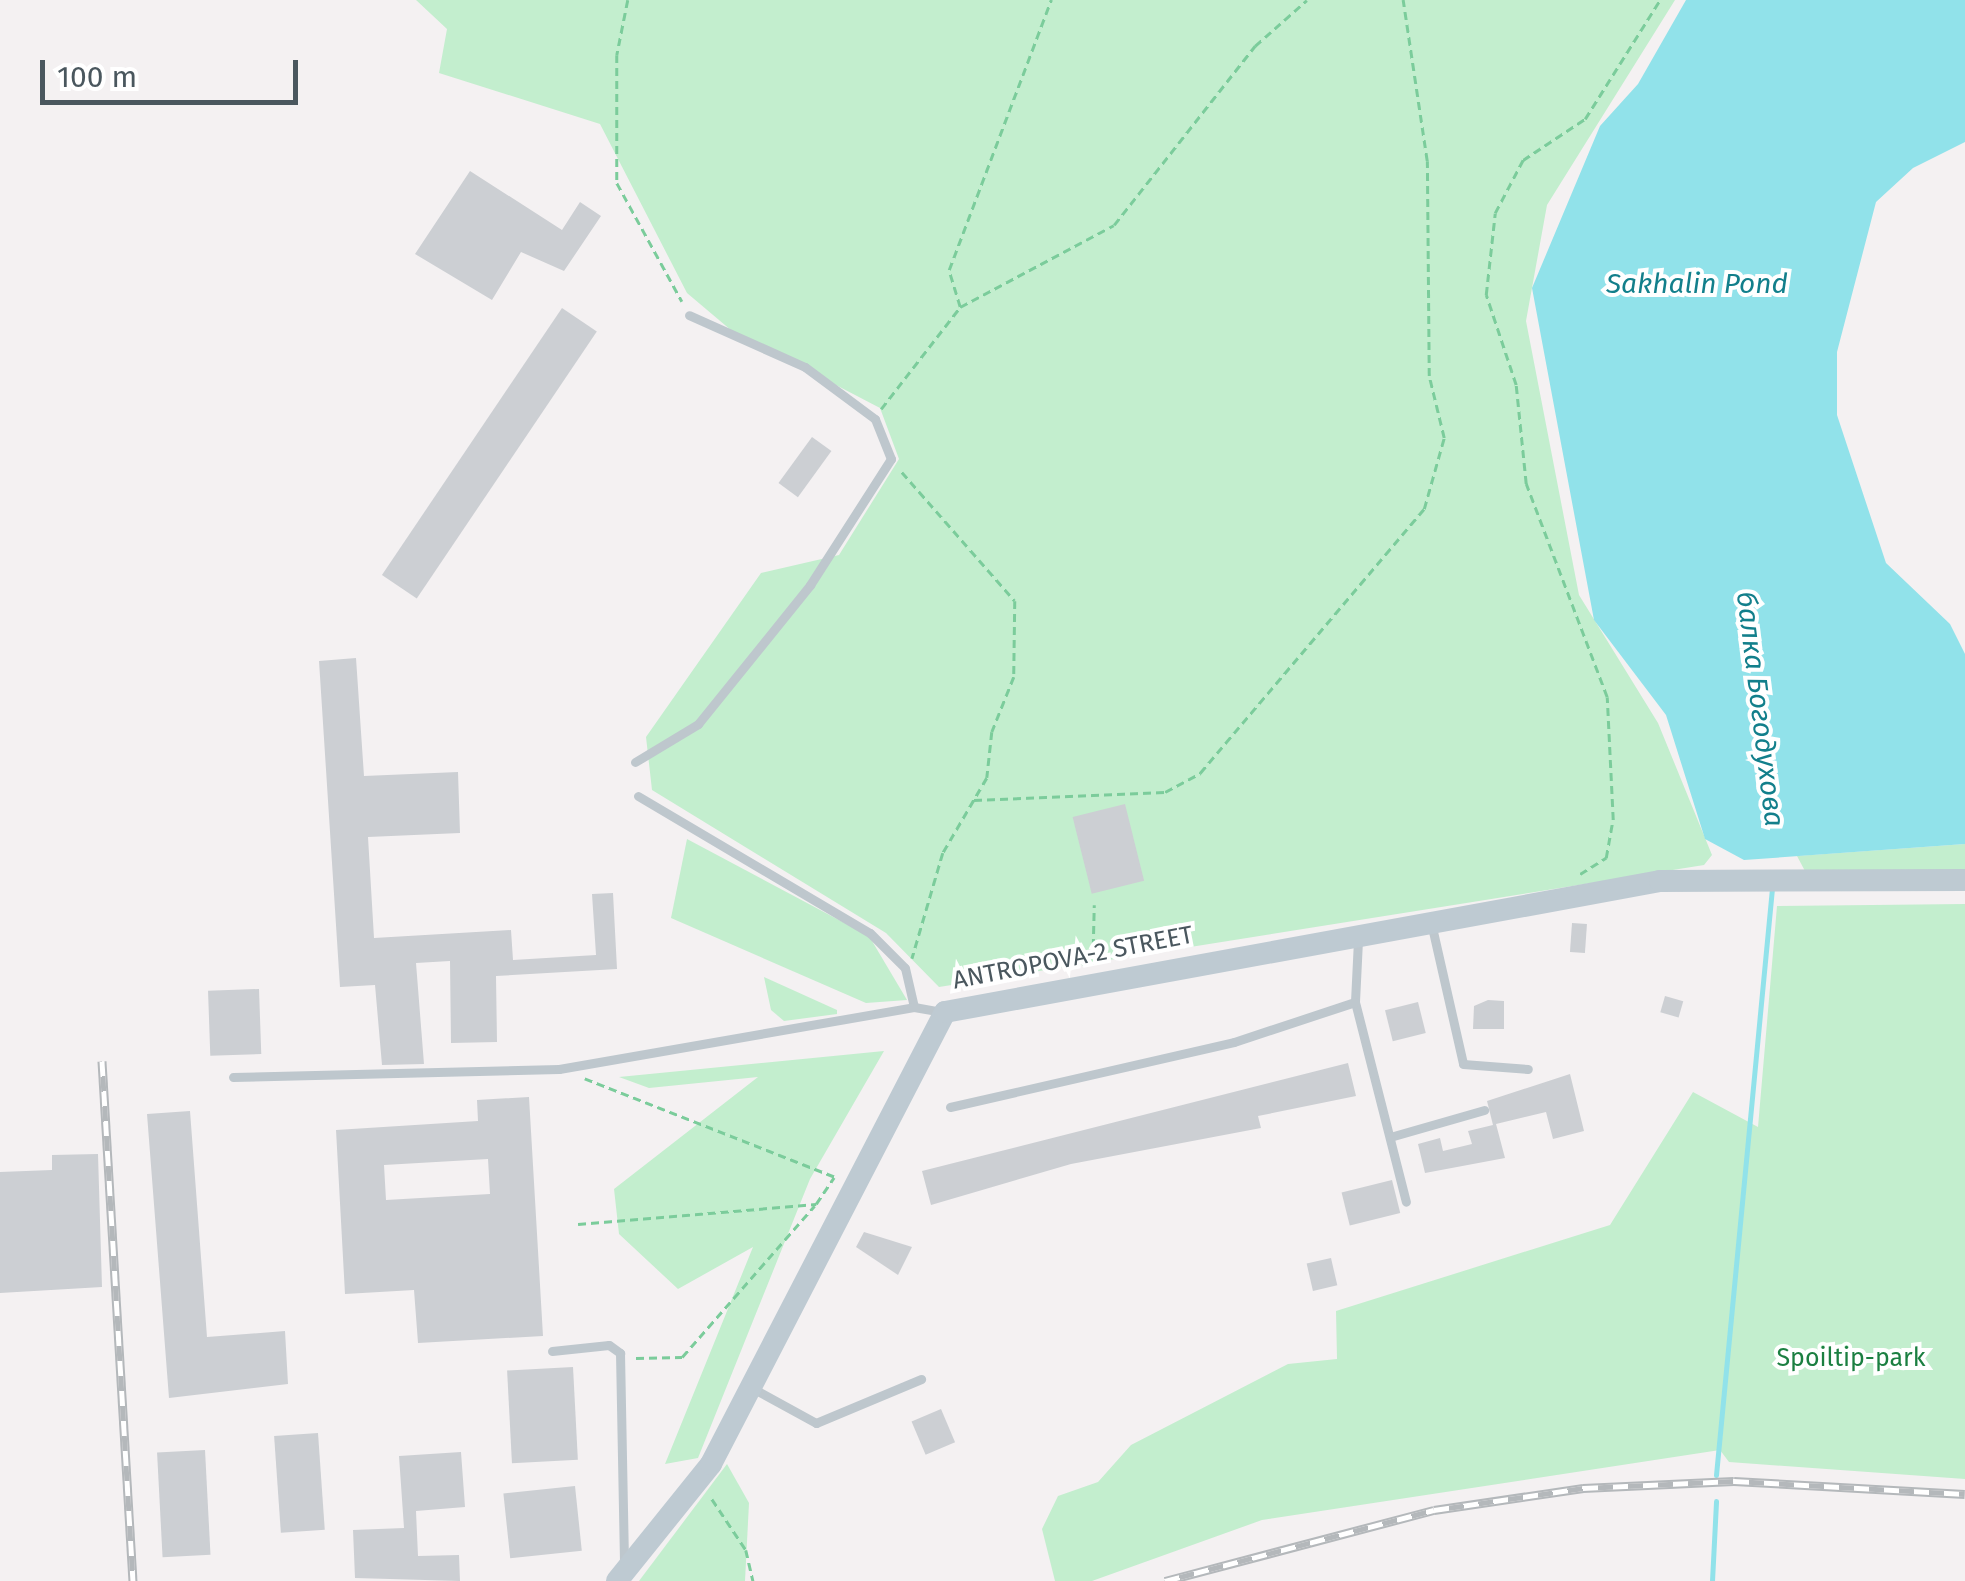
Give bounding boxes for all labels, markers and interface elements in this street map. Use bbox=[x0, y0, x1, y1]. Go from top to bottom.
scale bar bbox=[45, 40, 302, 102]
text: 100 m bbox=[57, 59, 137, 95]
water label: Sakhalin Pond bbox=[1606, 267, 1788, 301]
water label: балка Богодухова bbox=[1729, 589, 1791, 829]
street label: ANTROPOVA-2 STREET bbox=[950, 920, 1196, 996]
park label: Spoiltip-park bbox=[1776, 1343, 1926, 1373]

